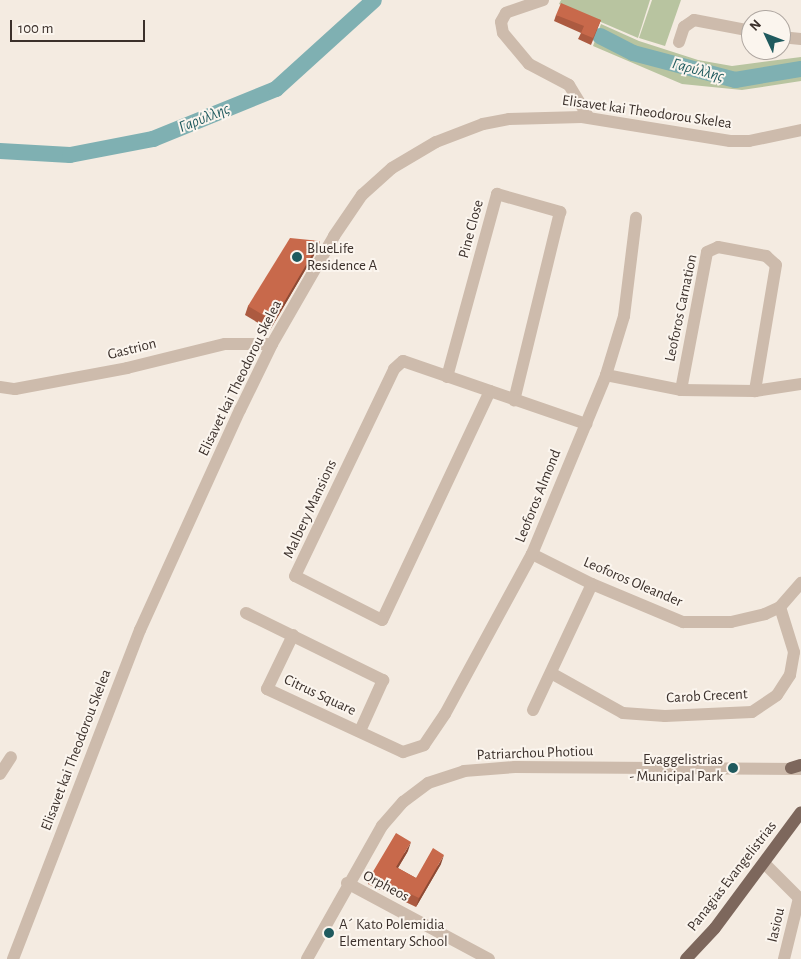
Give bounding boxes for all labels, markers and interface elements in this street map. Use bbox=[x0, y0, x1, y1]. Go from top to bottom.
scale bar bbox=[12, 10, 148, 42]
north arrow bbox=[741, 10, 791, 60]
text: N bbox=[747, 17, 764, 34]
text: 100 m bbox=[18, 21, 53, 36]
water label: Γαρύλλης bbox=[670, 54, 726, 86]
street label: Elisavet kai Theodorou Skelea bbox=[561, 91, 733, 133]
water label: Γαρύλλης bbox=[176, 99, 232, 137]
street label: Pine Close bbox=[455, 198, 487, 260]
place label: BlueLife Residence A bbox=[307, 239, 377, 274]
marker: BlueLife Residence A bbox=[291, 251, 303, 263]
street label: Leoforos Carnation bbox=[661, 253, 701, 363]
street label: Elisavet kai Theodorou Skelea bbox=[194, 297, 286, 459]
street label: Gastrion bbox=[106, 334, 158, 364]
street label: Leoforos Almond bbox=[511, 447, 565, 545]
street label: Malbery Mansions bbox=[279, 457, 341, 561]
street label: Leoforos Oleander bbox=[581, 553, 685, 611]
street label: Elisavet kai Theodorou Skelea bbox=[37, 667, 115, 833]
street label: Citrus Square bbox=[281, 671, 359, 719]
street label: Carob Crecent bbox=[666, 685, 748, 707]
street label: Patriarchou Photiou bbox=[476, 742, 594, 764]
place label: Evaggelistrias - Municipal Park bbox=[629, 750, 723, 785]
marker: Evaggelistrias - Municipal Park bbox=[727, 762, 739, 774]
street label: Panagias Evangelistrias bbox=[683, 817, 781, 935]
street label: Orpheos bbox=[360, 866, 412, 906]
street label: Iasiou bbox=[763, 906, 789, 944]
place label: A´ Kato Polemidia Elementary School bbox=[339, 915, 448, 950]
marker: A´ Kato Polemidia Elementary School bbox=[323, 927, 335, 939]

